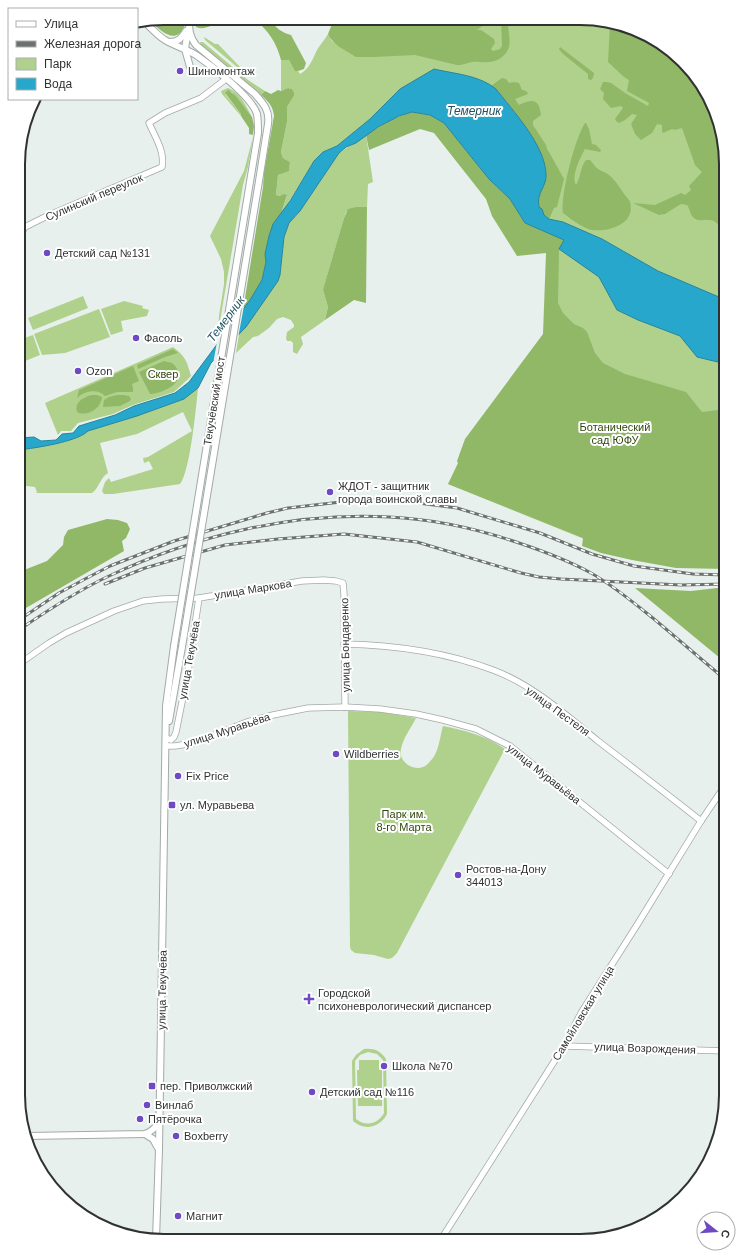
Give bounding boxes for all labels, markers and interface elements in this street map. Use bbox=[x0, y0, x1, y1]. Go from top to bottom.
legend bbox=[8, 8, 138, 100]
text: Улица bbox=[44, 17, 78, 31]
text: Железная дорога bbox=[44, 37, 141, 51]
text: Парк bbox=[44, 57, 72, 71]
place label: Шиномонтаж bbox=[188, 65, 255, 77]
marker: Шиномонтаж bbox=[175, 66, 185, 76]
text: Вода bbox=[44, 77, 72, 91]
water label: Темерник bbox=[447, 104, 502, 118]
street label: Сулинский переулок bbox=[44, 171, 145, 223]
place label: Детский сад №131 bbox=[55, 247, 150, 259]
marker: Детский сад №131 bbox=[42, 248, 52, 258]
water label: Темерник bbox=[204, 292, 249, 345]
place label: Фасоль bbox=[144, 332, 182, 344]
marker: Фасоль bbox=[131, 333, 141, 343]
street label: Текучёвский мост bbox=[201, 356, 227, 446]
place label: Ozon bbox=[86, 365, 112, 377]
marker: Ozon bbox=[73, 366, 83, 376]
park label: Сквер bbox=[148, 368, 178, 380]
park label: Ботанический сад ЮФУ bbox=[580, 421, 650, 446]
place label: ЖДОТ - защитник города воинской славы bbox=[338, 480, 457, 505]
marker: ЖДОТ - защитник города воинской славы bbox=[325, 487, 335, 497]
street label: улица Маркова bbox=[214, 577, 293, 601]
street label: улица Бондаренко bbox=[338, 598, 352, 692]
street label: улица Текучёва bbox=[176, 619, 202, 700]
street label: улица Пестеля bbox=[524, 684, 592, 738]
street label: улица Муравьёва bbox=[182, 710, 272, 750]
street label: улица Муравьёва bbox=[505, 742, 584, 807]
place label: Wildberries bbox=[344, 748, 400, 760]
marker: Wildberries bbox=[331, 749, 341, 759]
place label: Fix Price bbox=[186, 770, 229, 782]
marker: Fix Price bbox=[173, 771, 183, 781]
place label: ул. Муравьева bbox=[180, 799, 255, 811]
marker: ул. Муравьева bbox=[167, 800, 177, 810]
park label: Парк им. 8-го Марта bbox=[376, 808, 432, 833]
place label: Ростов-на-Дону 344013 bbox=[466, 863, 547, 888]
marker: Ростов-на-Дону 344013 bbox=[453, 870, 463, 880]
street label: улица Текучёва bbox=[155, 949, 169, 1030]
street label: Самойловская улица bbox=[550, 963, 616, 1063]
place label: Городской психоневрологический диспансер bbox=[318, 987, 491, 1012]
marker: Городской психоневрологический диспансер bbox=[303, 993, 315, 1005]
street label: улица Возрождения bbox=[594, 1040, 696, 1056]
place label: Школа №70 bbox=[392, 1060, 453, 1072]
marker: Школа №70 bbox=[379, 1061, 389, 1071]
place label: пер. Приволжский bbox=[160, 1080, 252, 1092]
marker: пер. Приволжский bbox=[147, 1081, 157, 1091]
place label: Детский сад №116 bbox=[320, 1086, 414, 1098]
marker: Детский сад №116 bbox=[307, 1087, 317, 1097]
place label: Винлаб bbox=[155, 1099, 193, 1111]
marker: Винлаб bbox=[142, 1100, 152, 1110]
place label: Пятёрочка bbox=[148, 1113, 203, 1125]
marker: Пятёрочка bbox=[135, 1114, 145, 1124]
place label: Boxberry bbox=[184, 1130, 229, 1142]
marker: Boxberry bbox=[171, 1131, 181, 1141]
place label: Магнит bbox=[186, 1210, 223, 1222]
marker: Магнит bbox=[173, 1211, 183, 1221]
north arrow bbox=[696, 1211, 736, 1251]
text: С bbox=[719, 1228, 732, 1240]

